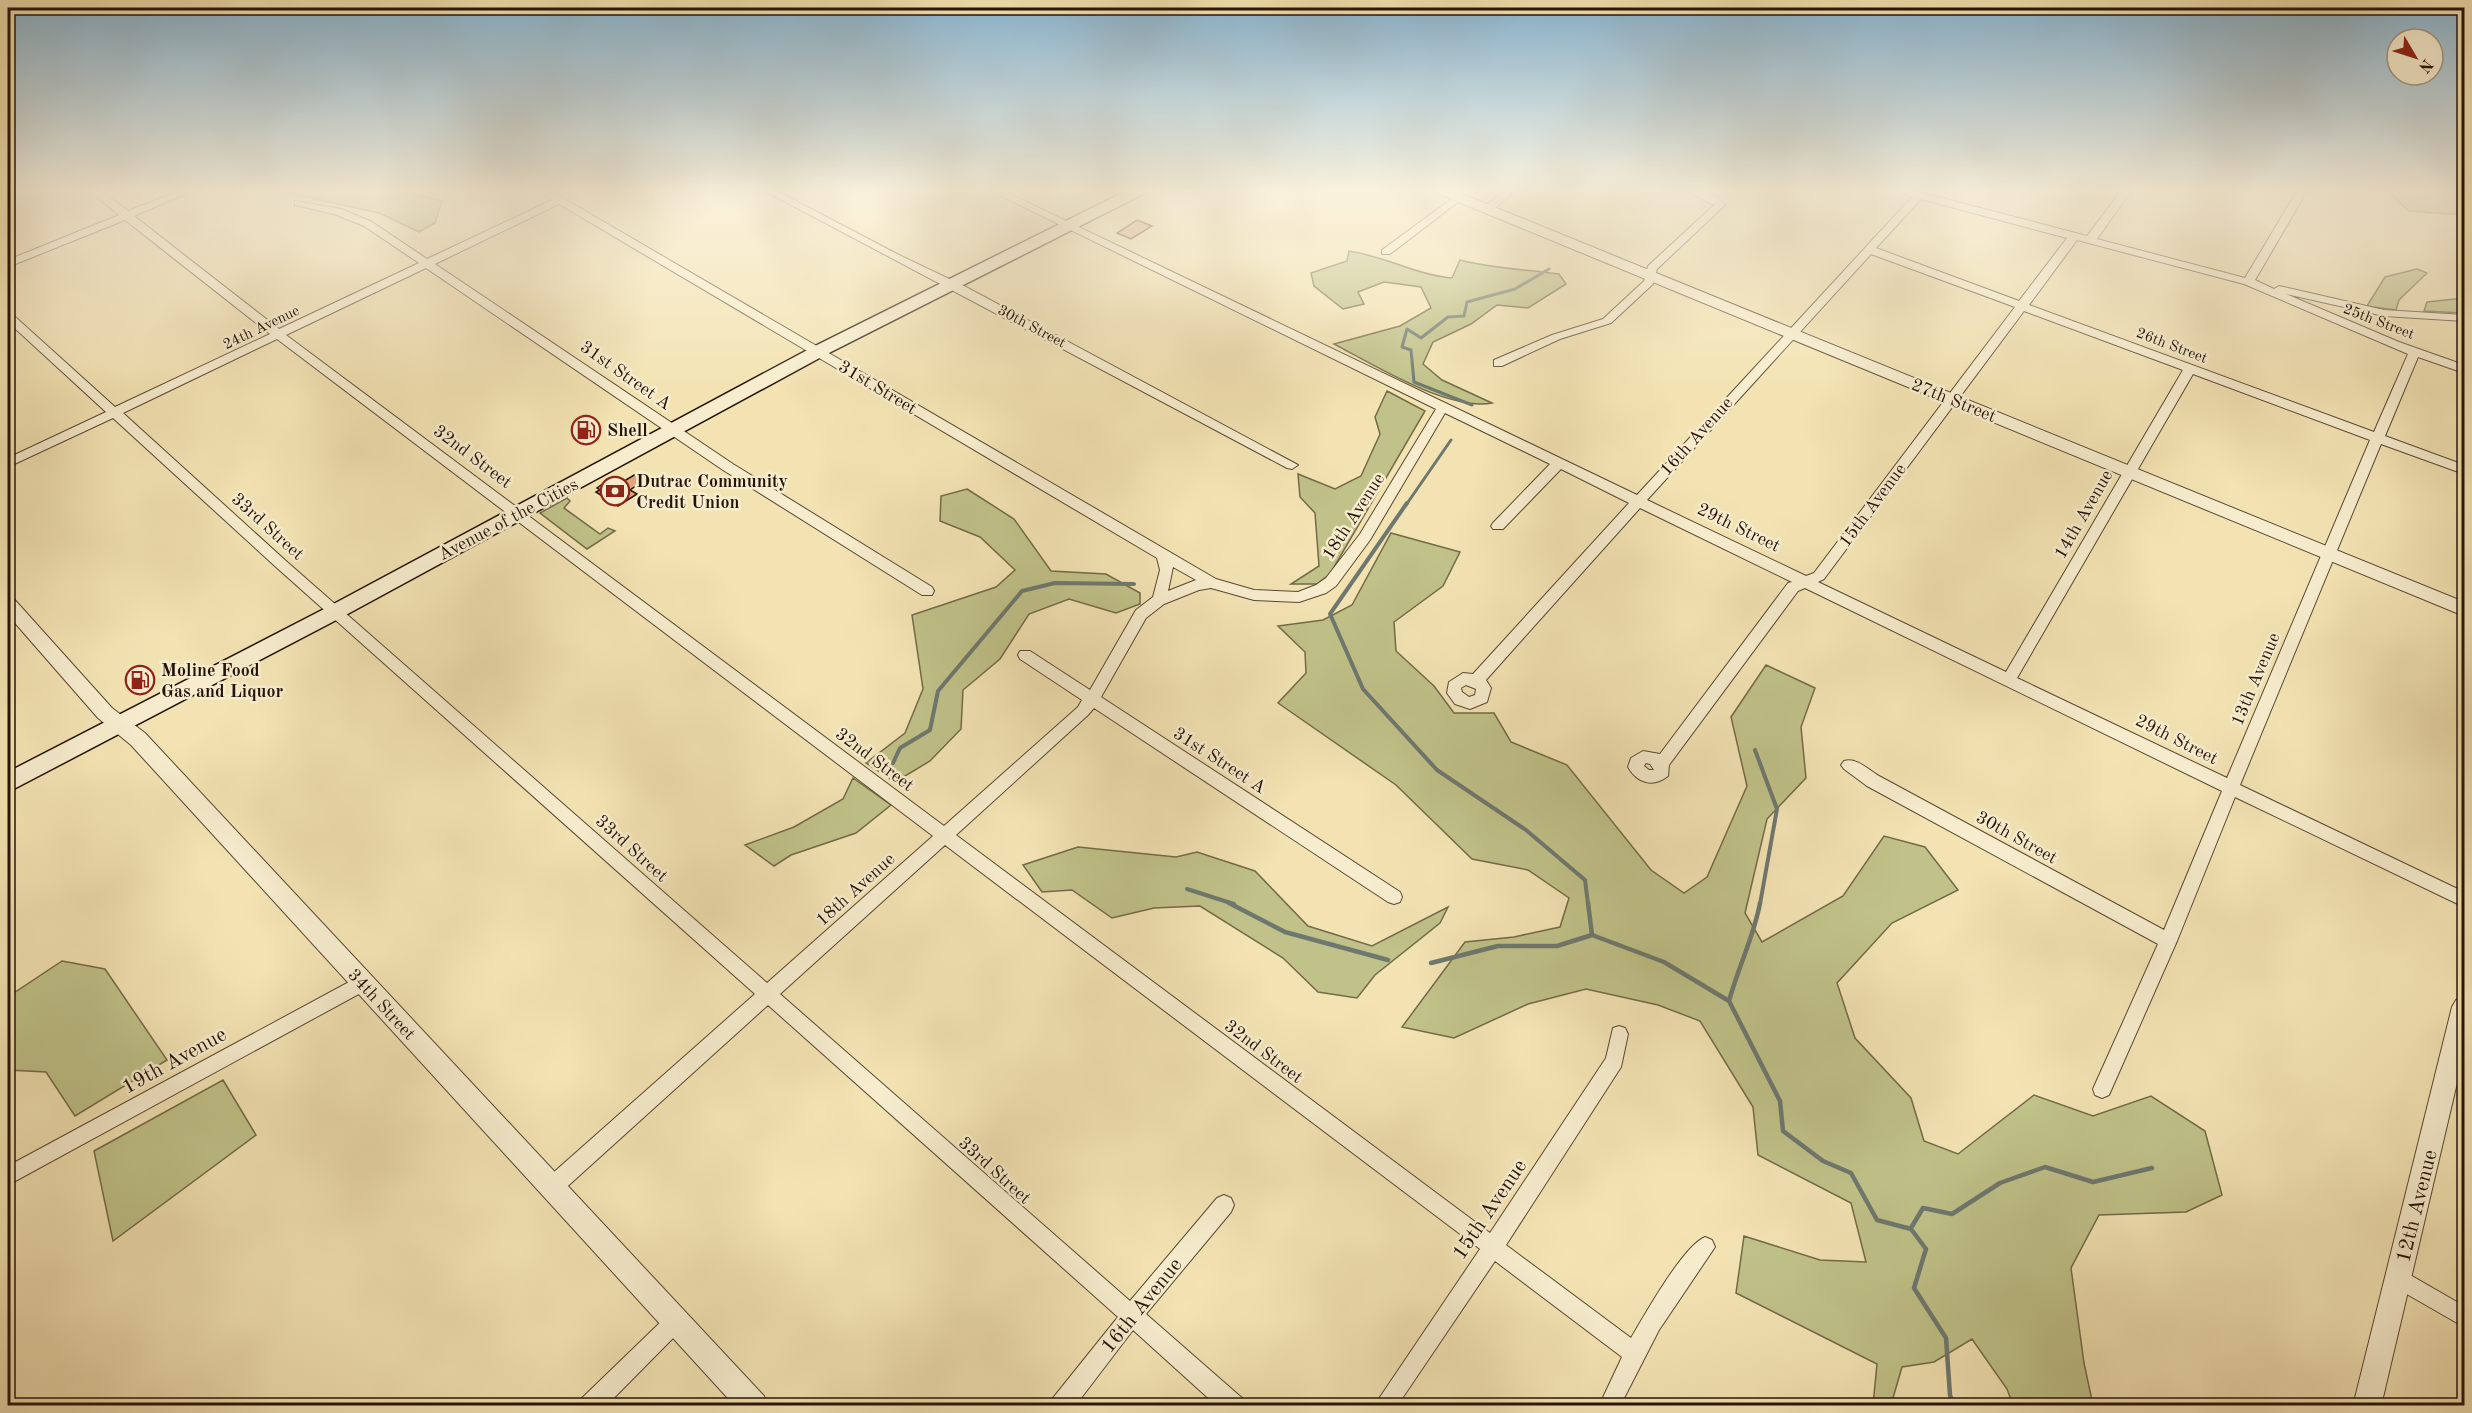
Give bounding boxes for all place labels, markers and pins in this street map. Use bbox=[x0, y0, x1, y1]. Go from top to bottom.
fuel station icon: Shell bbox=[570, 414, 602, 446]
place label: Shell bbox=[607, 422, 648, 440]
place label: Dutrac Community Credit Union bbox=[636, 473, 788, 512]
bank icon: Dutrac Community Credit Union bbox=[599, 475, 631, 507]
place label: Moline Food Gas and Liquor bbox=[161, 662, 284, 701]
fuel station icon: Moline Food Gas and Liquor bbox=[124, 664, 156, 696]

